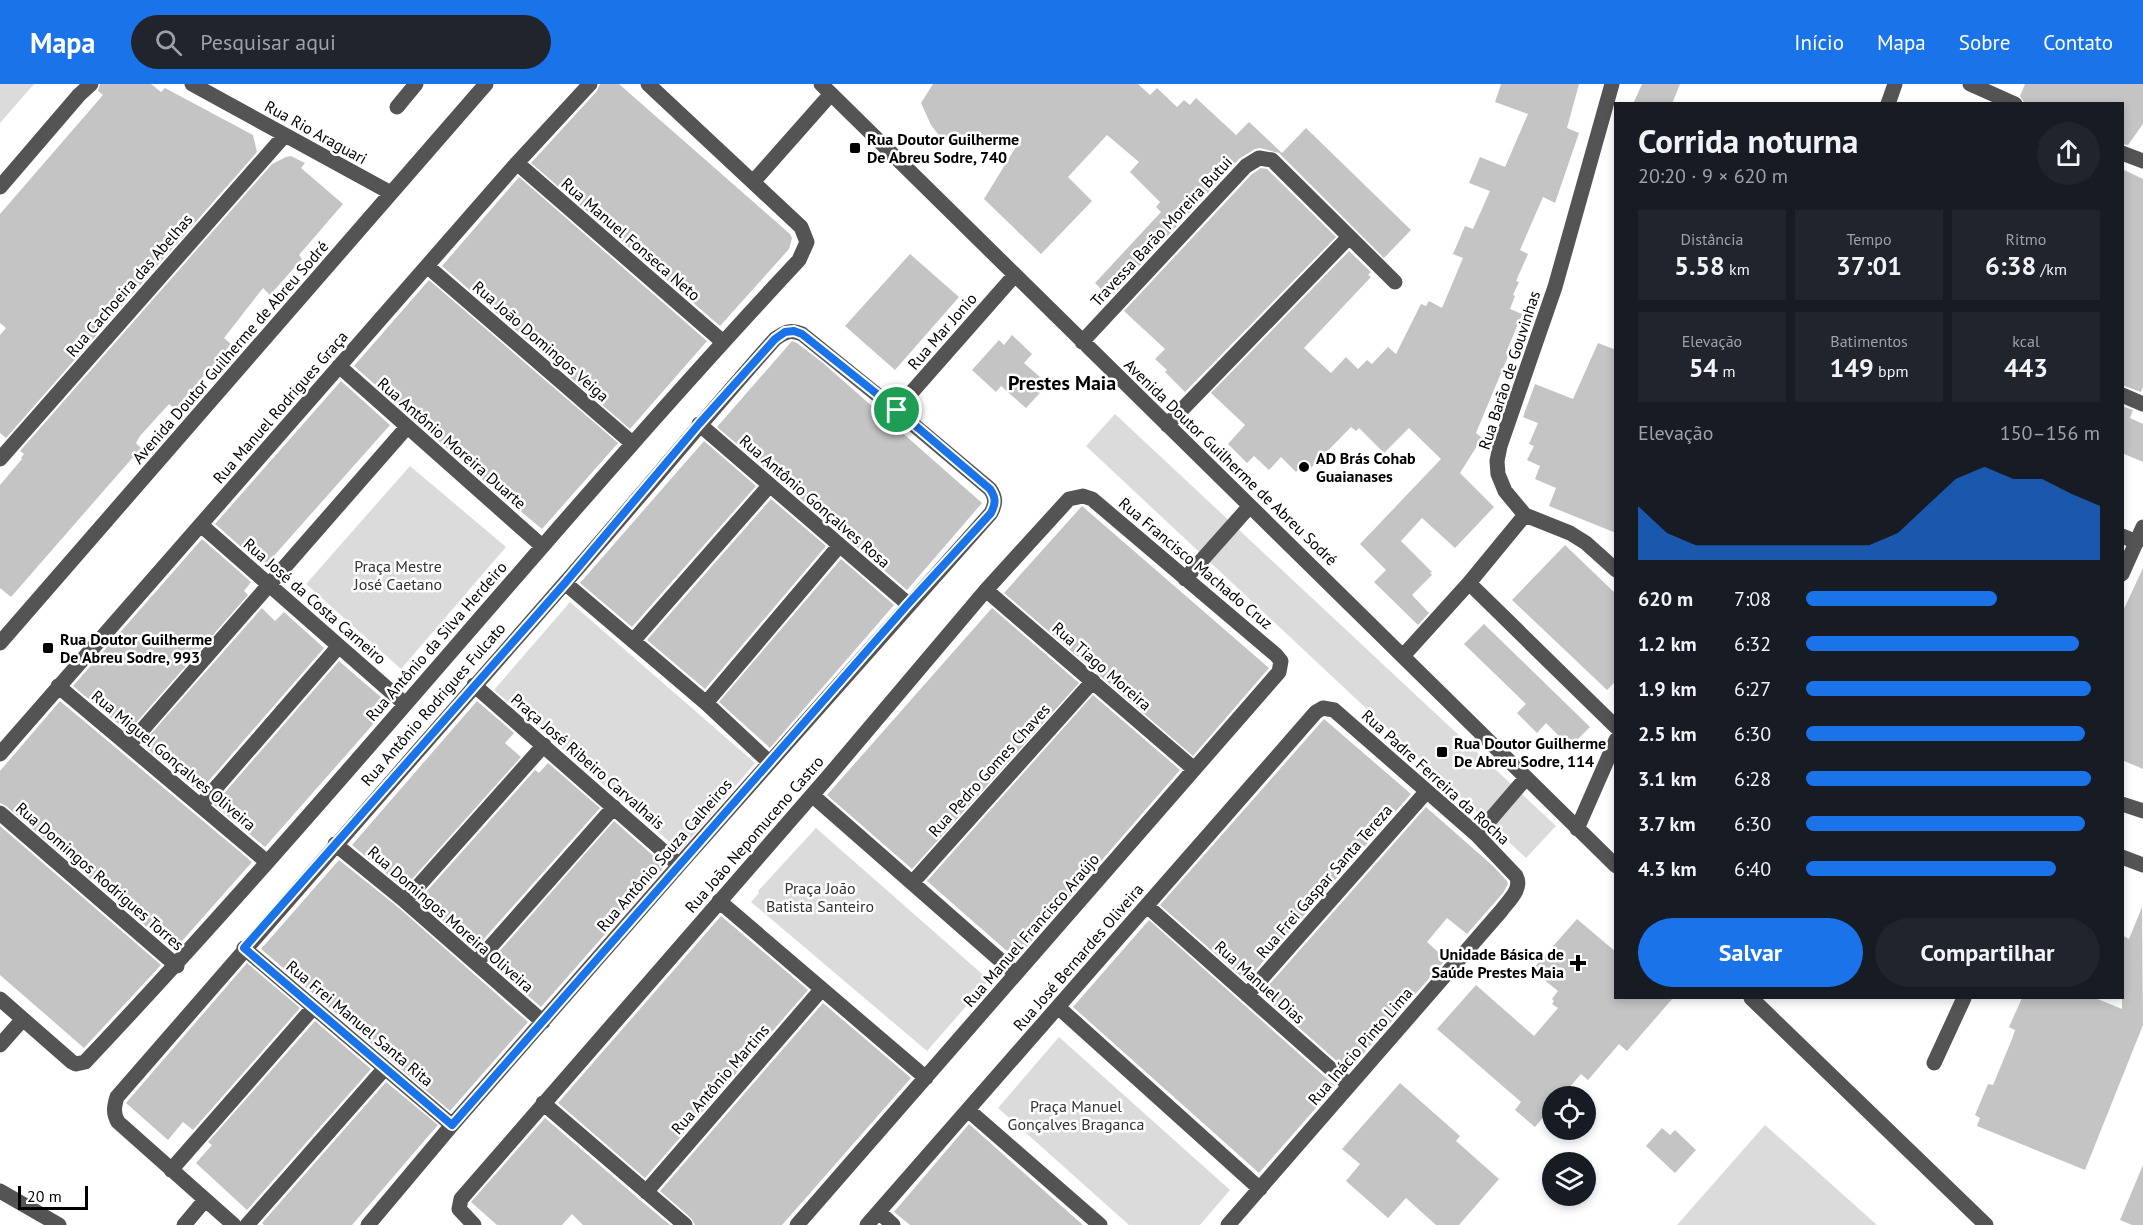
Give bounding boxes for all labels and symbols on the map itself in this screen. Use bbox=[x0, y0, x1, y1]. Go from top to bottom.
street label: Rua Rio Araguari bbox=[261, 96, 371, 168]
place label: Rua Doutor Guilherme De Abreu Sodre, 740 bbox=[867, 129, 1019, 167]
marker: Rua Doutor Guilherme De Abreu Sodre, 740 bbox=[848, 141, 862, 155]
street label: Travessa Barão Moreira Butui bbox=[1086, 152, 1236, 310]
street label: Rua Manuel Fonseca Neto bbox=[557, 173, 705, 305]
street label: Rua Cachoeira das Abelhas bbox=[61, 209, 197, 361]
street label: Avenida Doutor Guilherme de Abreu Sodré bbox=[128, 236, 332, 468]
street label: Rua João Domingos Veiga bbox=[469, 276, 613, 406]
street label: Rua Mar Jonio bbox=[903, 288, 981, 374]
street label: Rua Barão de Gouvinhas bbox=[1474, 288, 1544, 452]
street label: Rua Manuel Rodrigues Graça bbox=[208, 327, 352, 487]
street label: Avenida Doutor Guilherme de Abreu Sodré bbox=[1120, 354, 1342, 570]
district label: Prestes Maia bbox=[1008, 370, 1116, 396]
street label: Rua Antônio Moreira Duarte bbox=[374, 373, 530, 513]
pin bbox=[871, 384, 922, 435]
street label: Rua Antônio Gonçalves Rosa bbox=[736, 430, 894, 572]
place label: AD Brás Cohab Guaianases bbox=[1316, 448, 1416, 486]
marker: AD Brás Cohab Guaianases bbox=[1297, 460, 1311, 474]
street label: Rua Francisco Machado Cruz bbox=[1115, 493, 1277, 633]
street label: Rua José da Costa Carneiro bbox=[240, 534, 390, 668]
park label: Praça Mestre José Caetano bbox=[353, 556, 442, 594]
street label: Rua Antônio da Silva Herdeiro bbox=[361, 557, 511, 725]
street label: Rua Antônio Rodrigues Fulcato bbox=[357, 618, 509, 790]
street label: Rua Tiago Moreira bbox=[1048, 618, 1156, 714]
place label: Rua Doutor Guilherme De Abreu Sodre, 993 bbox=[60, 629, 212, 667]
marker: Rua Doutor Guilherme De Abreu Sodre, 993 bbox=[41, 641, 55, 655]
street label: Rua Miguel Gonçalves Oliveira bbox=[88, 685, 260, 835]
street label: Praça José Ribeiro Carvalhais bbox=[507, 689, 669, 833]
street label: Rua Pedro Gomes Chaves bbox=[924, 699, 1054, 841]
street label: Rua Padre Ferreira da Rocha bbox=[1358, 705, 1514, 849]
place label: Rua Doutor Guilherme De Abreu Sodre, 114 bbox=[1454, 733, 1606, 771]
marker: Rua Doutor Guilherme De Abreu Sodre, 114 bbox=[1435, 745, 1449, 759]
street label: Rua João Nepomuceno Castro bbox=[680, 751, 828, 917]
street label: Rua Antônio Souza Calheiros bbox=[592, 774, 736, 936]
street label: Rua Domingos Rodrigues Torres bbox=[12, 798, 188, 955]
street label: Rua Frei Gaspar Santa Tereza bbox=[1252, 800, 1396, 962]
street label: Rua Domingos Moreira Oliveira bbox=[364, 841, 538, 997]
street label: Rua Manuel Francisco Araújo bbox=[959, 849, 1103, 1011]
park label: Praça João Batista Santeiro bbox=[766, 878, 874, 916]
street label: Rua José Bernardes Oliveira bbox=[1009, 879, 1147, 1035]
street label: Rua Manuel Dias bbox=[1211, 936, 1309, 1028]
place label: Unidade Básica de Saúde Prestes Maia bbox=[1432, 944, 1564, 982]
marker: Unidade Básica de Saúde Prestes Maia bbox=[1569, 954, 1587, 972]
street label: Rua Frei Manuel Santa Rita bbox=[282, 956, 438, 1090]
street label: Rua Inácio Pinto Lima bbox=[1303, 983, 1417, 1109]
street label: Rua Antônio Martins bbox=[667, 1020, 773, 1138]
park label: Praça Manuel Gonçalves Braganca bbox=[1008, 1096, 1144, 1134]
scale bar bbox=[18, 1183, 88, 1210]

